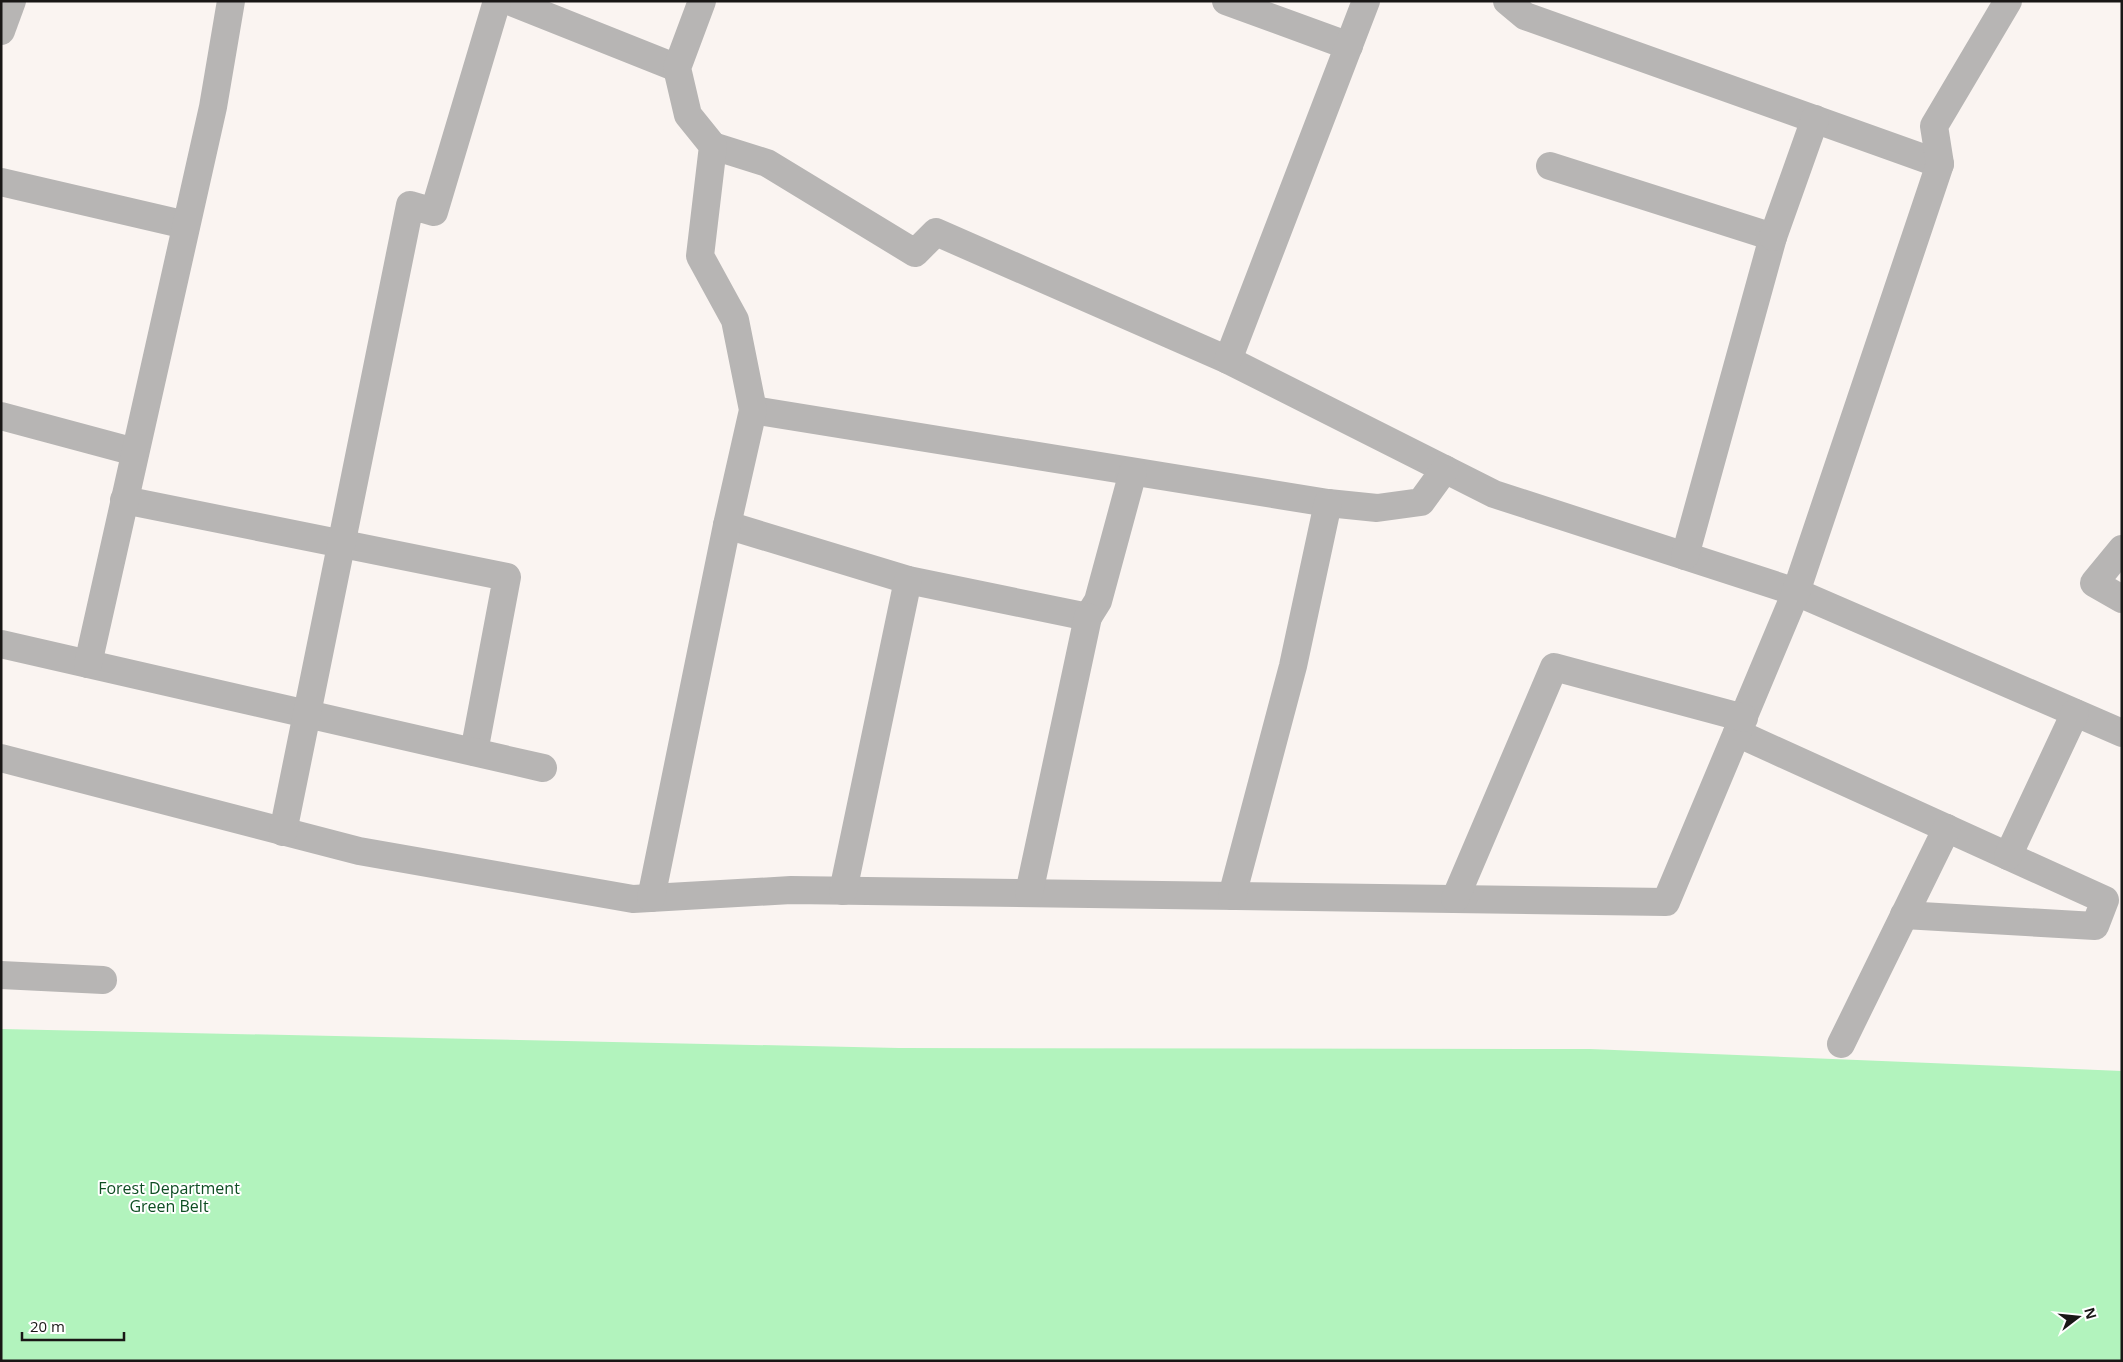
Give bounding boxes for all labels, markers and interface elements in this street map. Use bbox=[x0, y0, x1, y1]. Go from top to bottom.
park label: Forest Department Green Belt bbox=[98, 1177, 240, 1217]
north arrow bbox=[2053, 1292, 2103, 1342]
text: N bbox=[2080, 1305, 2102, 1321]
scale bar bbox=[22, 1310, 125, 1342]
text: 20 m bbox=[30, 1316, 65, 1336]

